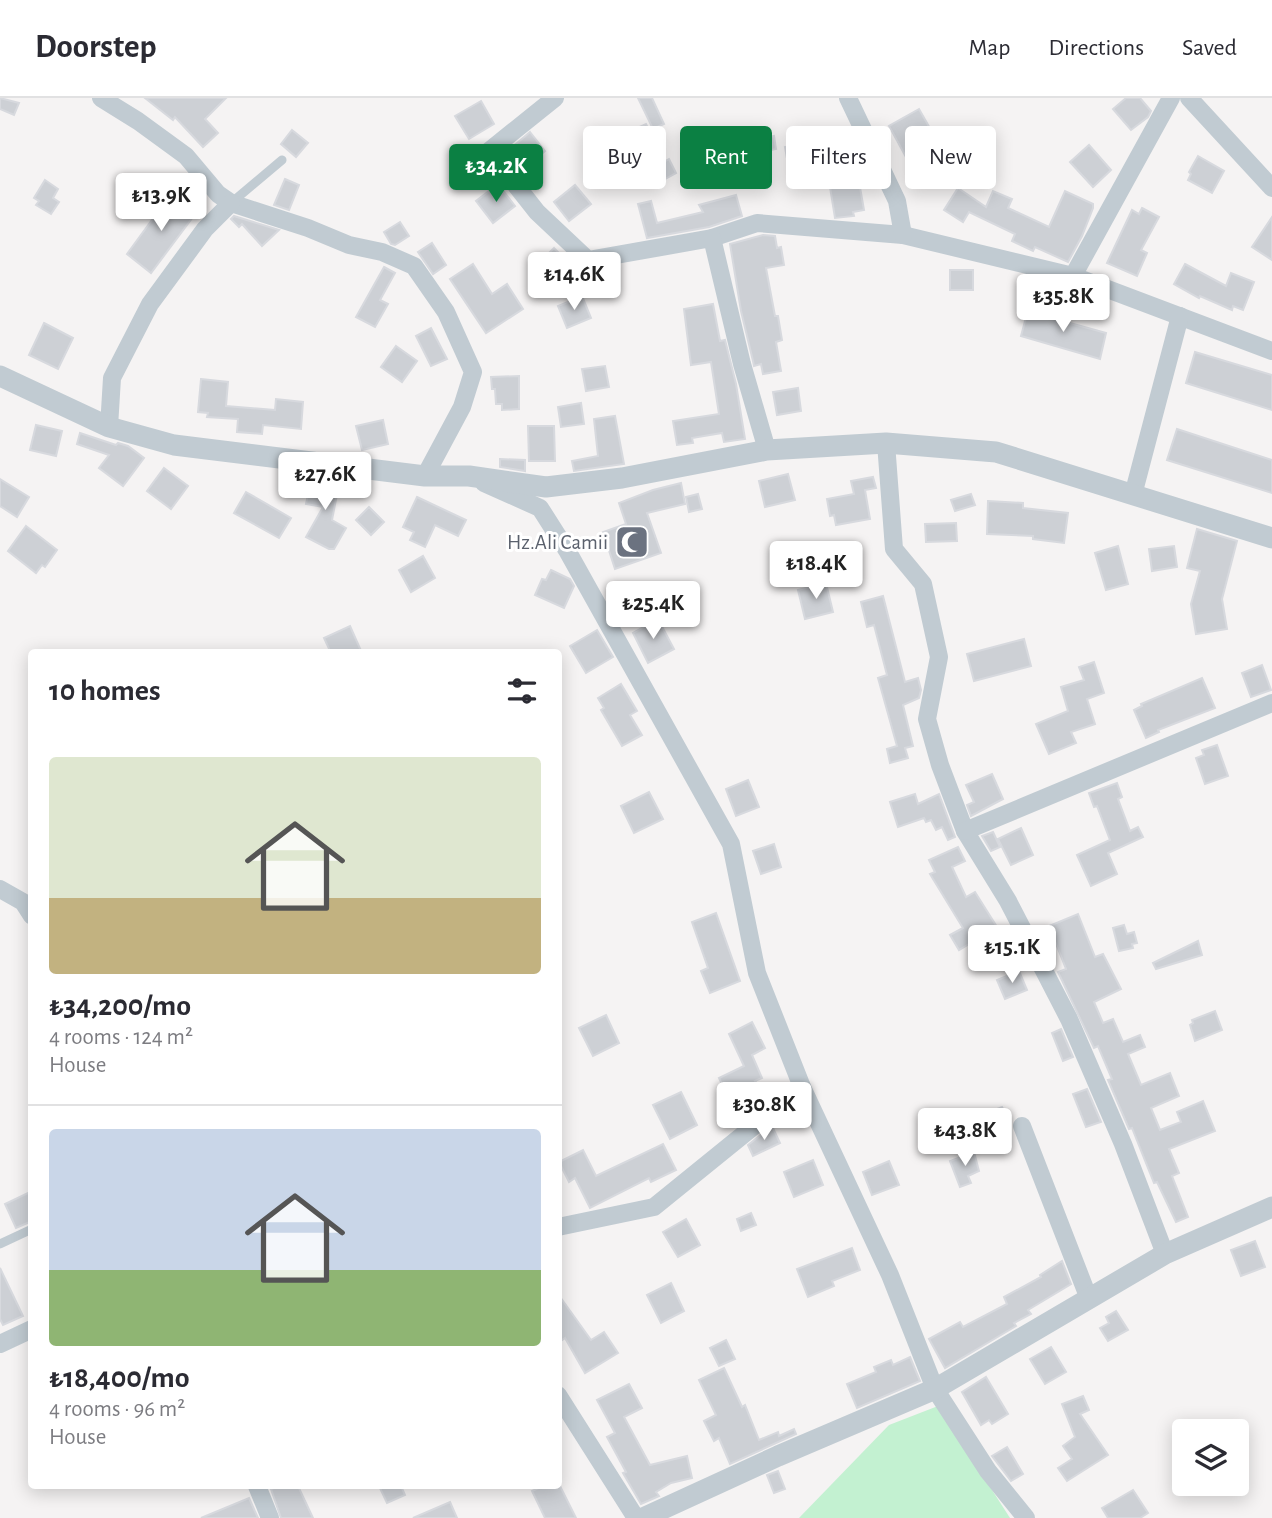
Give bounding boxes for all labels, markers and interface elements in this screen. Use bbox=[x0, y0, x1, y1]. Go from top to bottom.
text: Doorstep bbox=[35, 31, 157, 64]
text: Map bbox=[968, 36, 1010, 60]
text: Directions bbox=[1048, 36, 1144, 60]
text: Saved bbox=[1182, 36, 1237, 60]
chip: Buy bbox=[583, 126, 666, 189]
chip: Rent bbox=[680, 126, 772, 189]
chip: Filters bbox=[786, 126, 891, 189]
chip: New bbox=[905, 126, 996, 189]
pin: ₺34.2K bbox=[439, 144, 553, 204]
text: ₺34.2K bbox=[465, 155, 527, 178]
pin: ₺13.9K bbox=[104, 174, 218, 233]
text: ₺13.9K bbox=[132, 184, 190, 207]
pin: ₺14.6K bbox=[517, 252, 631, 312]
text: ₺14.6K bbox=[544, 263, 604, 286]
pin: ₺35.8K bbox=[1006, 274, 1120, 334]
text: ₺35.8K bbox=[1033, 285, 1093, 308]
pin: ₺27.6K bbox=[268, 452, 382, 512]
text: ₺27.6K bbox=[294, 463, 356, 486]
mosque icon: Hz.Ali Camii bbox=[613, 523, 651, 561]
place label: Hz.Ali Camii bbox=[507, 532, 608, 553]
pin: ₺18.4K bbox=[759, 542, 873, 601]
text: ₺18.4K bbox=[786, 552, 846, 575]
pin: ₺25.4K bbox=[596, 582, 710, 641]
text: ₺25.4K bbox=[622, 592, 684, 615]
icon: filters bbox=[503, 672, 541, 710]
text: 10 homes bbox=[49, 676, 160, 706]
icon: home bbox=[232, 803, 358, 929]
pin: ₺15.1K bbox=[955, 926, 1069, 985]
text: ₺15.1K bbox=[984, 936, 1040, 959]
text: ₺34,200/mo bbox=[49, 991, 191, 1021]
text: 4 rooms · 124 m² bbox=[49, 1026, 193, 1049]
text: House bbox=[49, 1054, 106, 1077]
pin: ₺30.8K bbox=[707, 1082, 821, 1142]
text: ₺30.8K bbox=[733, 1093, 795, 1116]
pin: ₺43.8K bbox=[908, 1108, 1022, 1168]
text: ₺43.8K bbox=[934, 1119, 996, 1142]
icon: home bbox=[232, 1175, 358, 1301]
text: ₺18,400/mo bbox=[49, 1363, 190, 1393]
text: 4 rooms · 96 m² bbox=[49, 1398, 185, 1421]
map controls bbox=[1172, 1419, 1249, 1496]
button: layers bbox=[1172, 1419, 1249, 1496]
text: House bbox=[49, 1426, 106, 1449]

